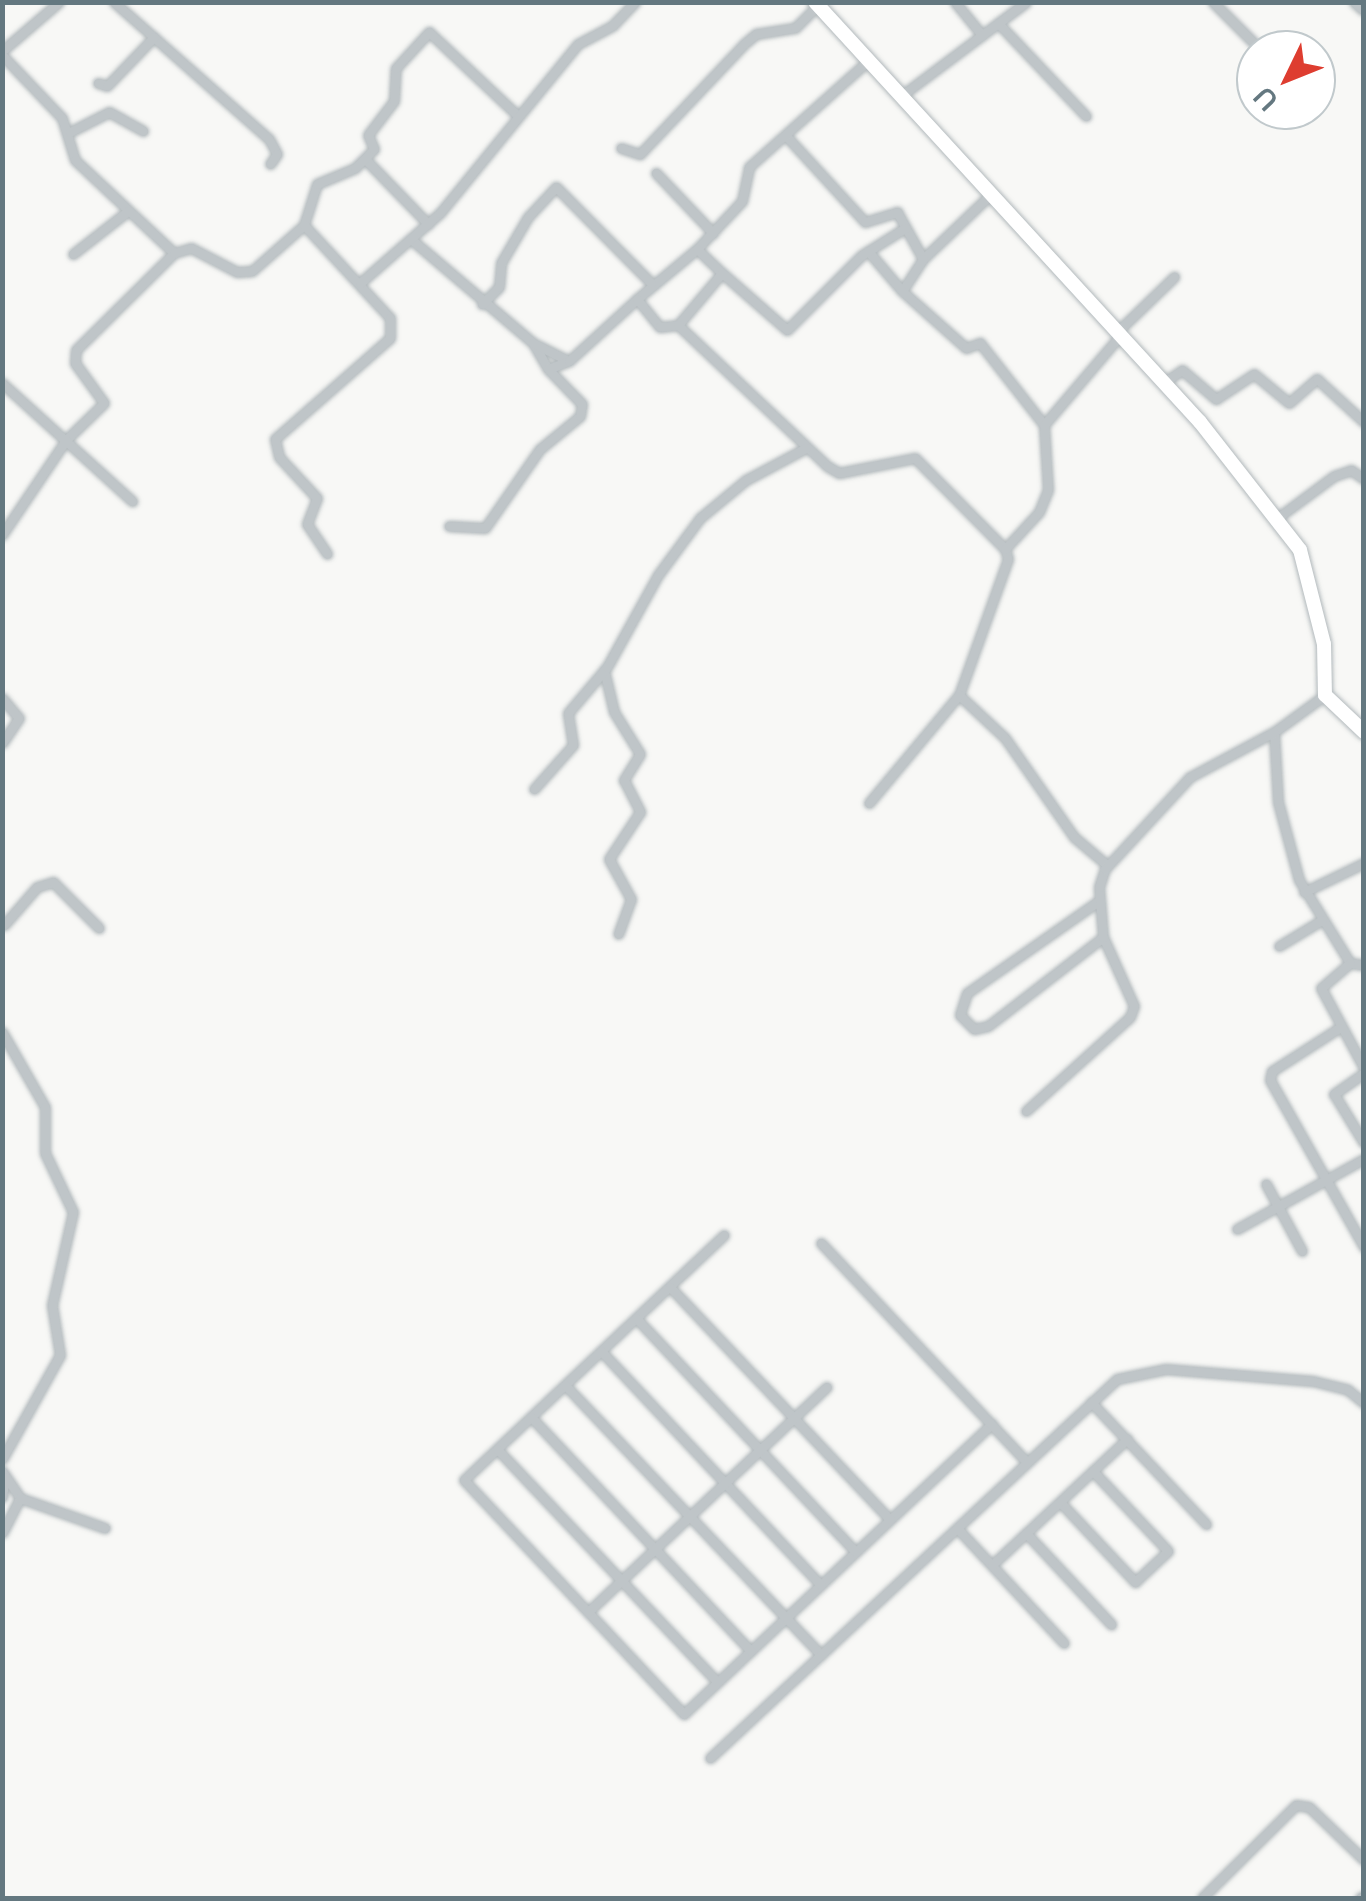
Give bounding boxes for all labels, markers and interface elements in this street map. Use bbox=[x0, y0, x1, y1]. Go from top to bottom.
north arrow bbox=[1236, 30, 1336, 130]
text: U bbox=[1245, 80, 1285, 119]

